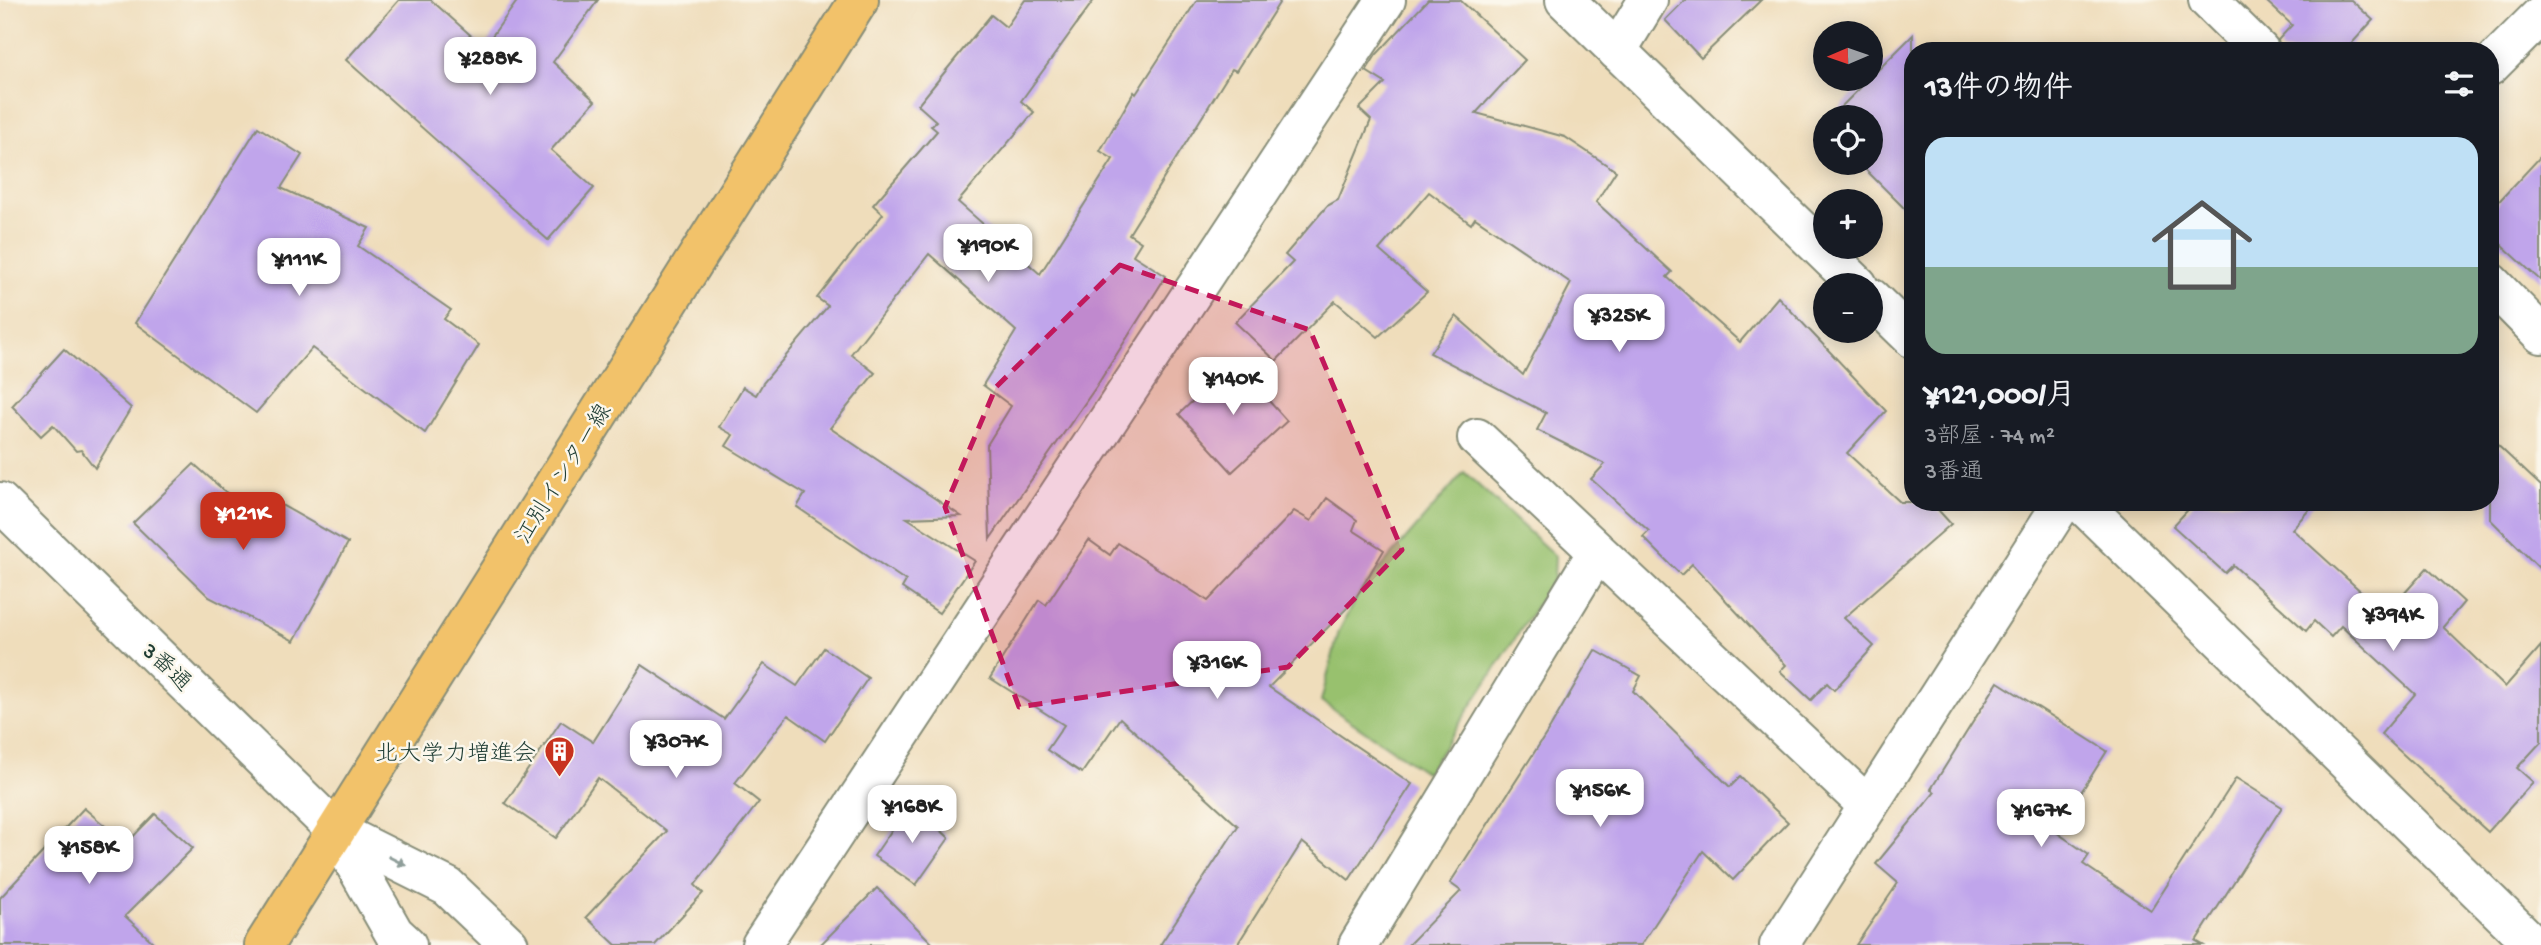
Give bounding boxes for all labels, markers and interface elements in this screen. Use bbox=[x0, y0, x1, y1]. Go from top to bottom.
north arrow bbox=[1813, 21, 1883, 91]
map controls bbox=[1813, 21, 1883, 343]
pin: ¥288K bbox=[441, 38, 539, 97]
text: ¥288K bbox=[460, 46, 520, 73]
icon: filters bbox=[2440, 65, 2478, 103]
text: 13件の物件 bbox=[1925, 73, 2073, 108]
button: locate bbox=[1813, 105, 1883, 175]
icon: home bbox=[2139, 182, 2265, 308]
button: + bbox=[1813, 189, 1883, 259]
pin: ¥190K bbox=[939, 224, 1037, 284]
text: ¥190K bbox=[959, 233, 1017, 260]
pin: ¥111K bbox=[250, 238, 348, 298]
text: ¥111K bbox=[273, 247, 325, 274]
button: − bbox=[1813, 273, 1883, 343]
pin: ¥325K bbox=[1570, 294, 1668, 354]
text: ¥325K bbox=[1590, 303, 1648, 330]
pin: ¥140K bbox=[1184, 358, 1282, 417]
text: ¥140K bbox=[1205, 366, 1261, 393]
text: ¥121,000/月 bbox=[1925, 380, 2076, 415]
street label: 江別インター線 bbox=[510, 399, 619, 550]
text: 3部屋 · 74 m² bbox=[1925, 424, 2055, 451]
text: 3番通 bbox=[1925, 460, 1983, 487]
pin: ¥121K bbox=[194, 492, 292, 552]
text: ¥121K bbox=[216, 501, 270, 528]
pin: ¥394K bbox=[2344, 594, 2442, 653]
text: ¥394K bbox=[2364, 602, 2422, 629]
street label: 3番通 bbox=[135, 637, 196, 698]
pin: ¥316K bbox=[1168, 642, 1266, 701]
text: ¥316K bbox=[1189, 650, 1245, 677]
pin: ¥307K bbox=[627, 720, 725, 780]
text: ¥307K bbox=[646, 729, 706, 756]
building icon: 北大学力増進会 bbox=[542, 735, 576, 779]
place label: 北大学力増進会 bbox=[375, 740, 536, 769]
pin: ¥156K bbox=[1551, 770, 1649, 829]
text: ¥156K bbox=[1572, 778, 1628, 805]
pin: ¥168K bbox=[863, 786, 961, 845]
pin: ¥167K bbox=[1992, 790, 2090, 849]
text: ¥168K bbox=[884, 794, 940, 821]
text: ¥167K bbox=[2013, 798, 2069, 825]
pin: ¥158K bbox=[40, 826, 138, 886]
text: ¥158K bbox=[60, 835, 118, 862]
one-way arrow bbox=[387, 856, 407, 867]

